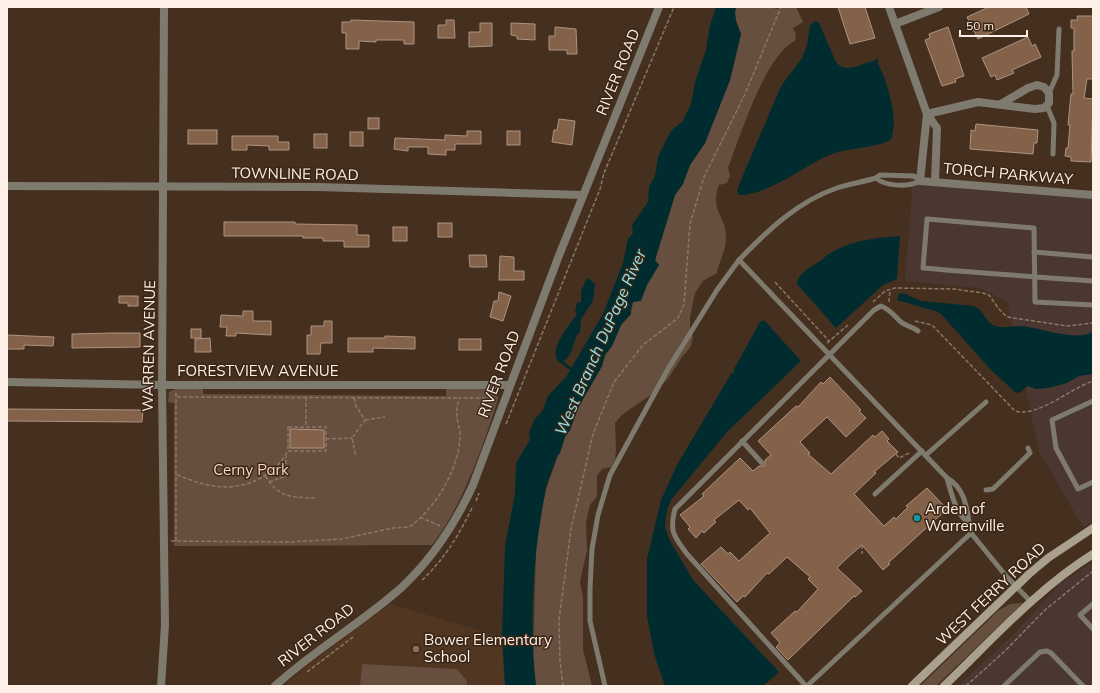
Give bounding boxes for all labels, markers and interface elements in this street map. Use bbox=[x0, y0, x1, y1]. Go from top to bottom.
scale bar bbox=[960, 12, 1027, 38]
text: 50 m bbox=[966, 18, 994, 33]
street label: RIVER ROAD bbox=[592, 26, 644, 118]
street label: TORCH PARKWAY bbox=[942, 158, 1075, 189]
street label: TOWNLINE ROAD bbox=[231, 163, 359, 184]
water label: West Branch DuPage River bbox=[550, 245, 651, 438]
street label: WARREN AVENUE bbox=[138, 280, 159, 412]
street label: RIVER ROAD bbox=[473, 328, 524, 420]
street label: FORESTVIEW AVENUE bbox=[177, 361, 339, 380]
park label: Cerny Park bbox=[213, 460, 289, 479]
place label: Arden of Warrenville bbox=[925, 499, 1004, 535]
marker: Arden of Warrenville bbox=[912, 513, 922, 523]
street label: WEST FERRY ROAD bbox=[932, 538, 1049, 649]
street label: RIVER ROAD bbox=[274, 599, 358, 670]
place label: Bower Elementary School bbox=[424, 630, 552, 666]
marker: Bower Elementary School bbox=[411, 644, 421, 654]

